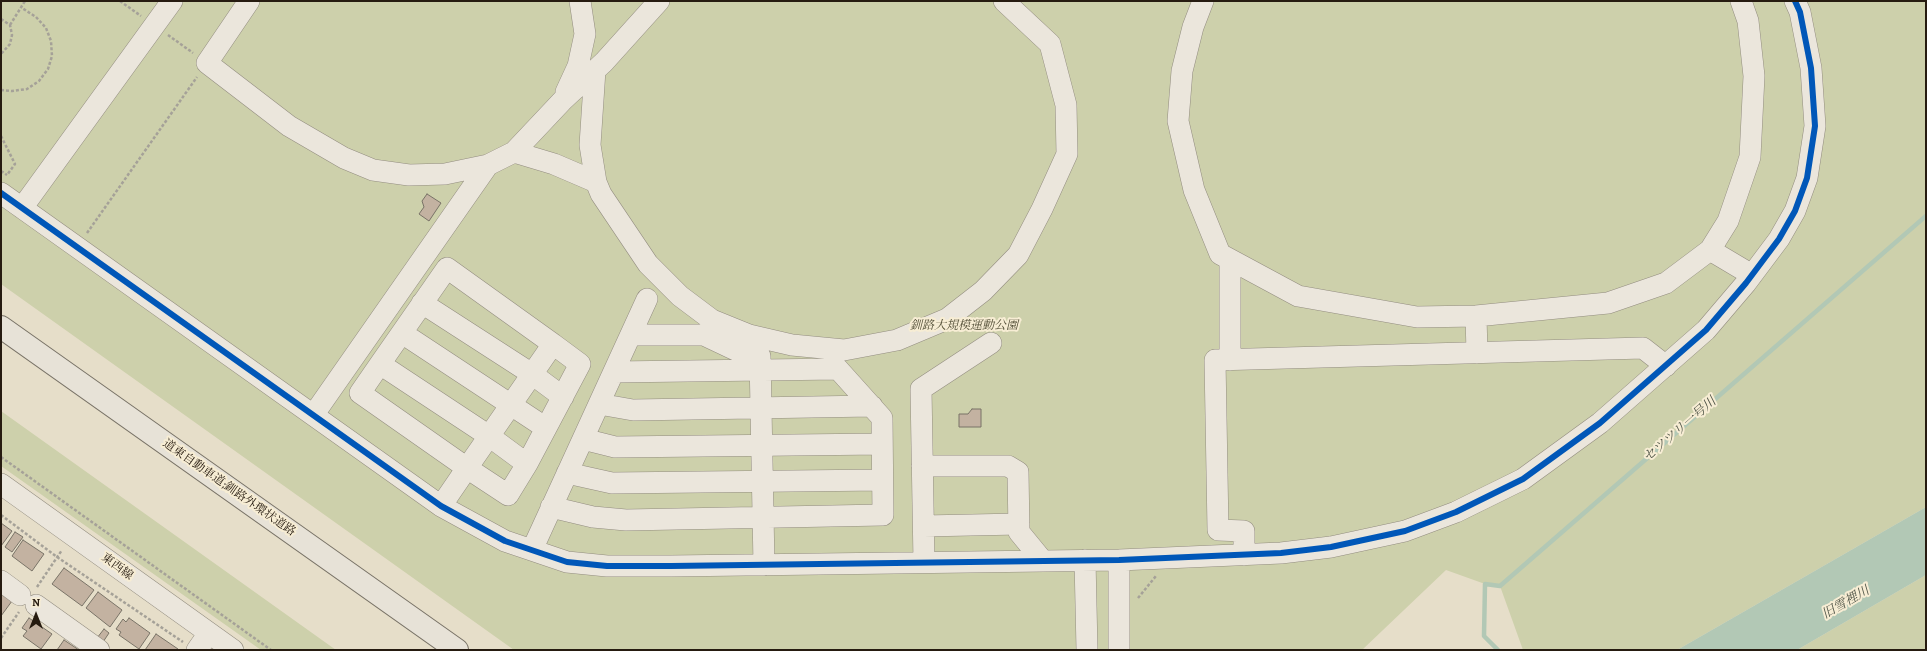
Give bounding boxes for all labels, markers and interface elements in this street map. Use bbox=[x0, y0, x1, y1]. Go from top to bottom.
park label: 釧路大規模運動公園 bbox=[910, 319, 1018, 333]
water label: セツツリ一号川 bbox=[1641, 394, 1719, 466]
street label: 道東自動車道;釧路外環状道路 bbox=[160, 437, 298, 539]
street label: 東西線 bbox=[98, 551, 136, 583]
water label: 旧雪裡川 bbox=[1820, 583, 1872, 623]
north arrow bbox=[16, 595, 56, 635]
text: N bbox=[32, 595, 40, 610]

